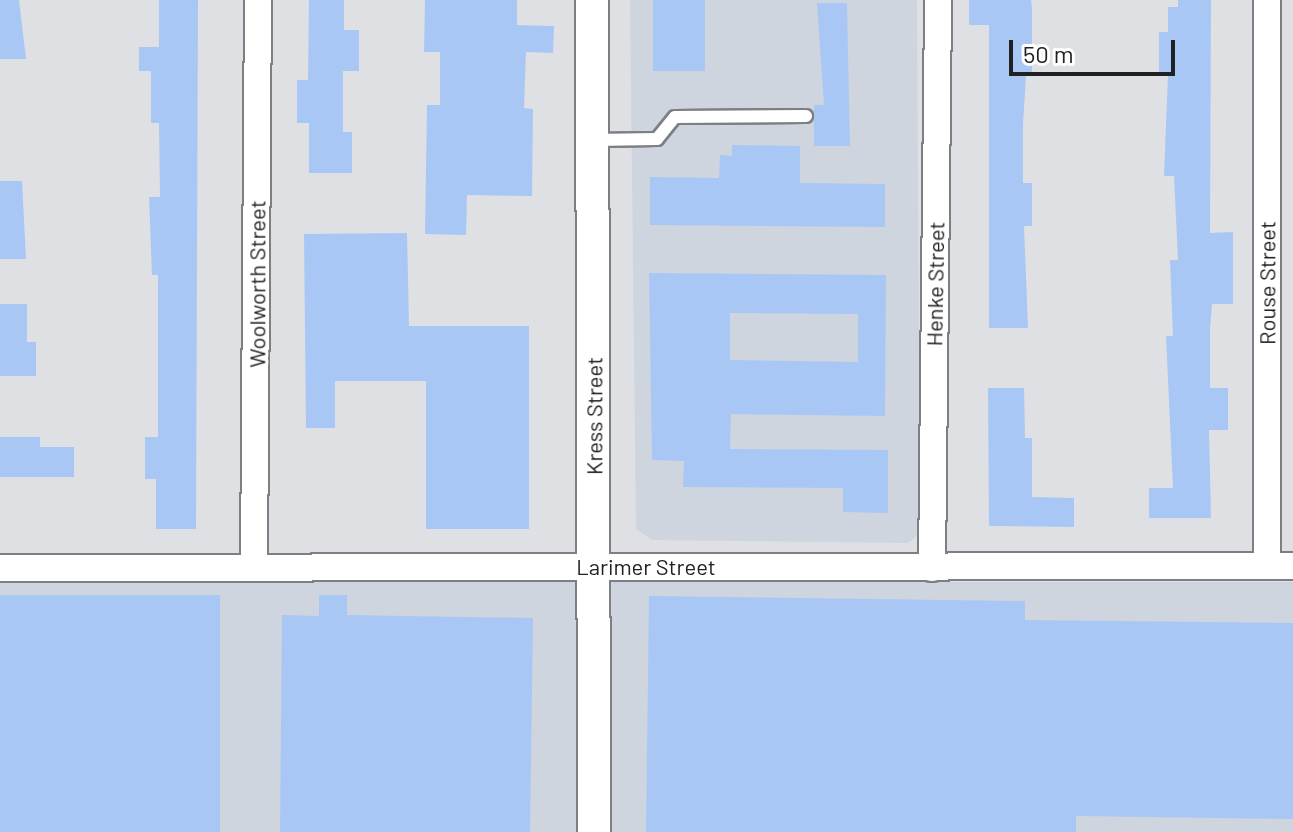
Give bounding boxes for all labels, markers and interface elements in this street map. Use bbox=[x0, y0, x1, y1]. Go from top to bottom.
scale bar bbox=[1013, 24, 1179, 74]
text: 50 m bbox=[1023, 39, 1074, 68]
street label: Woolworth Street bbox=[244, 200, 270, 368]
street label: Henke Street bbox=[921, 221, 949, 347]
street label: Rouse Street bbox=[1254, 221, 1280, 345]
street label: Kress Street bbox=[581, 357, 607, 475]
street label: Larimer Street bbox=[576, 554, 716, 580]

